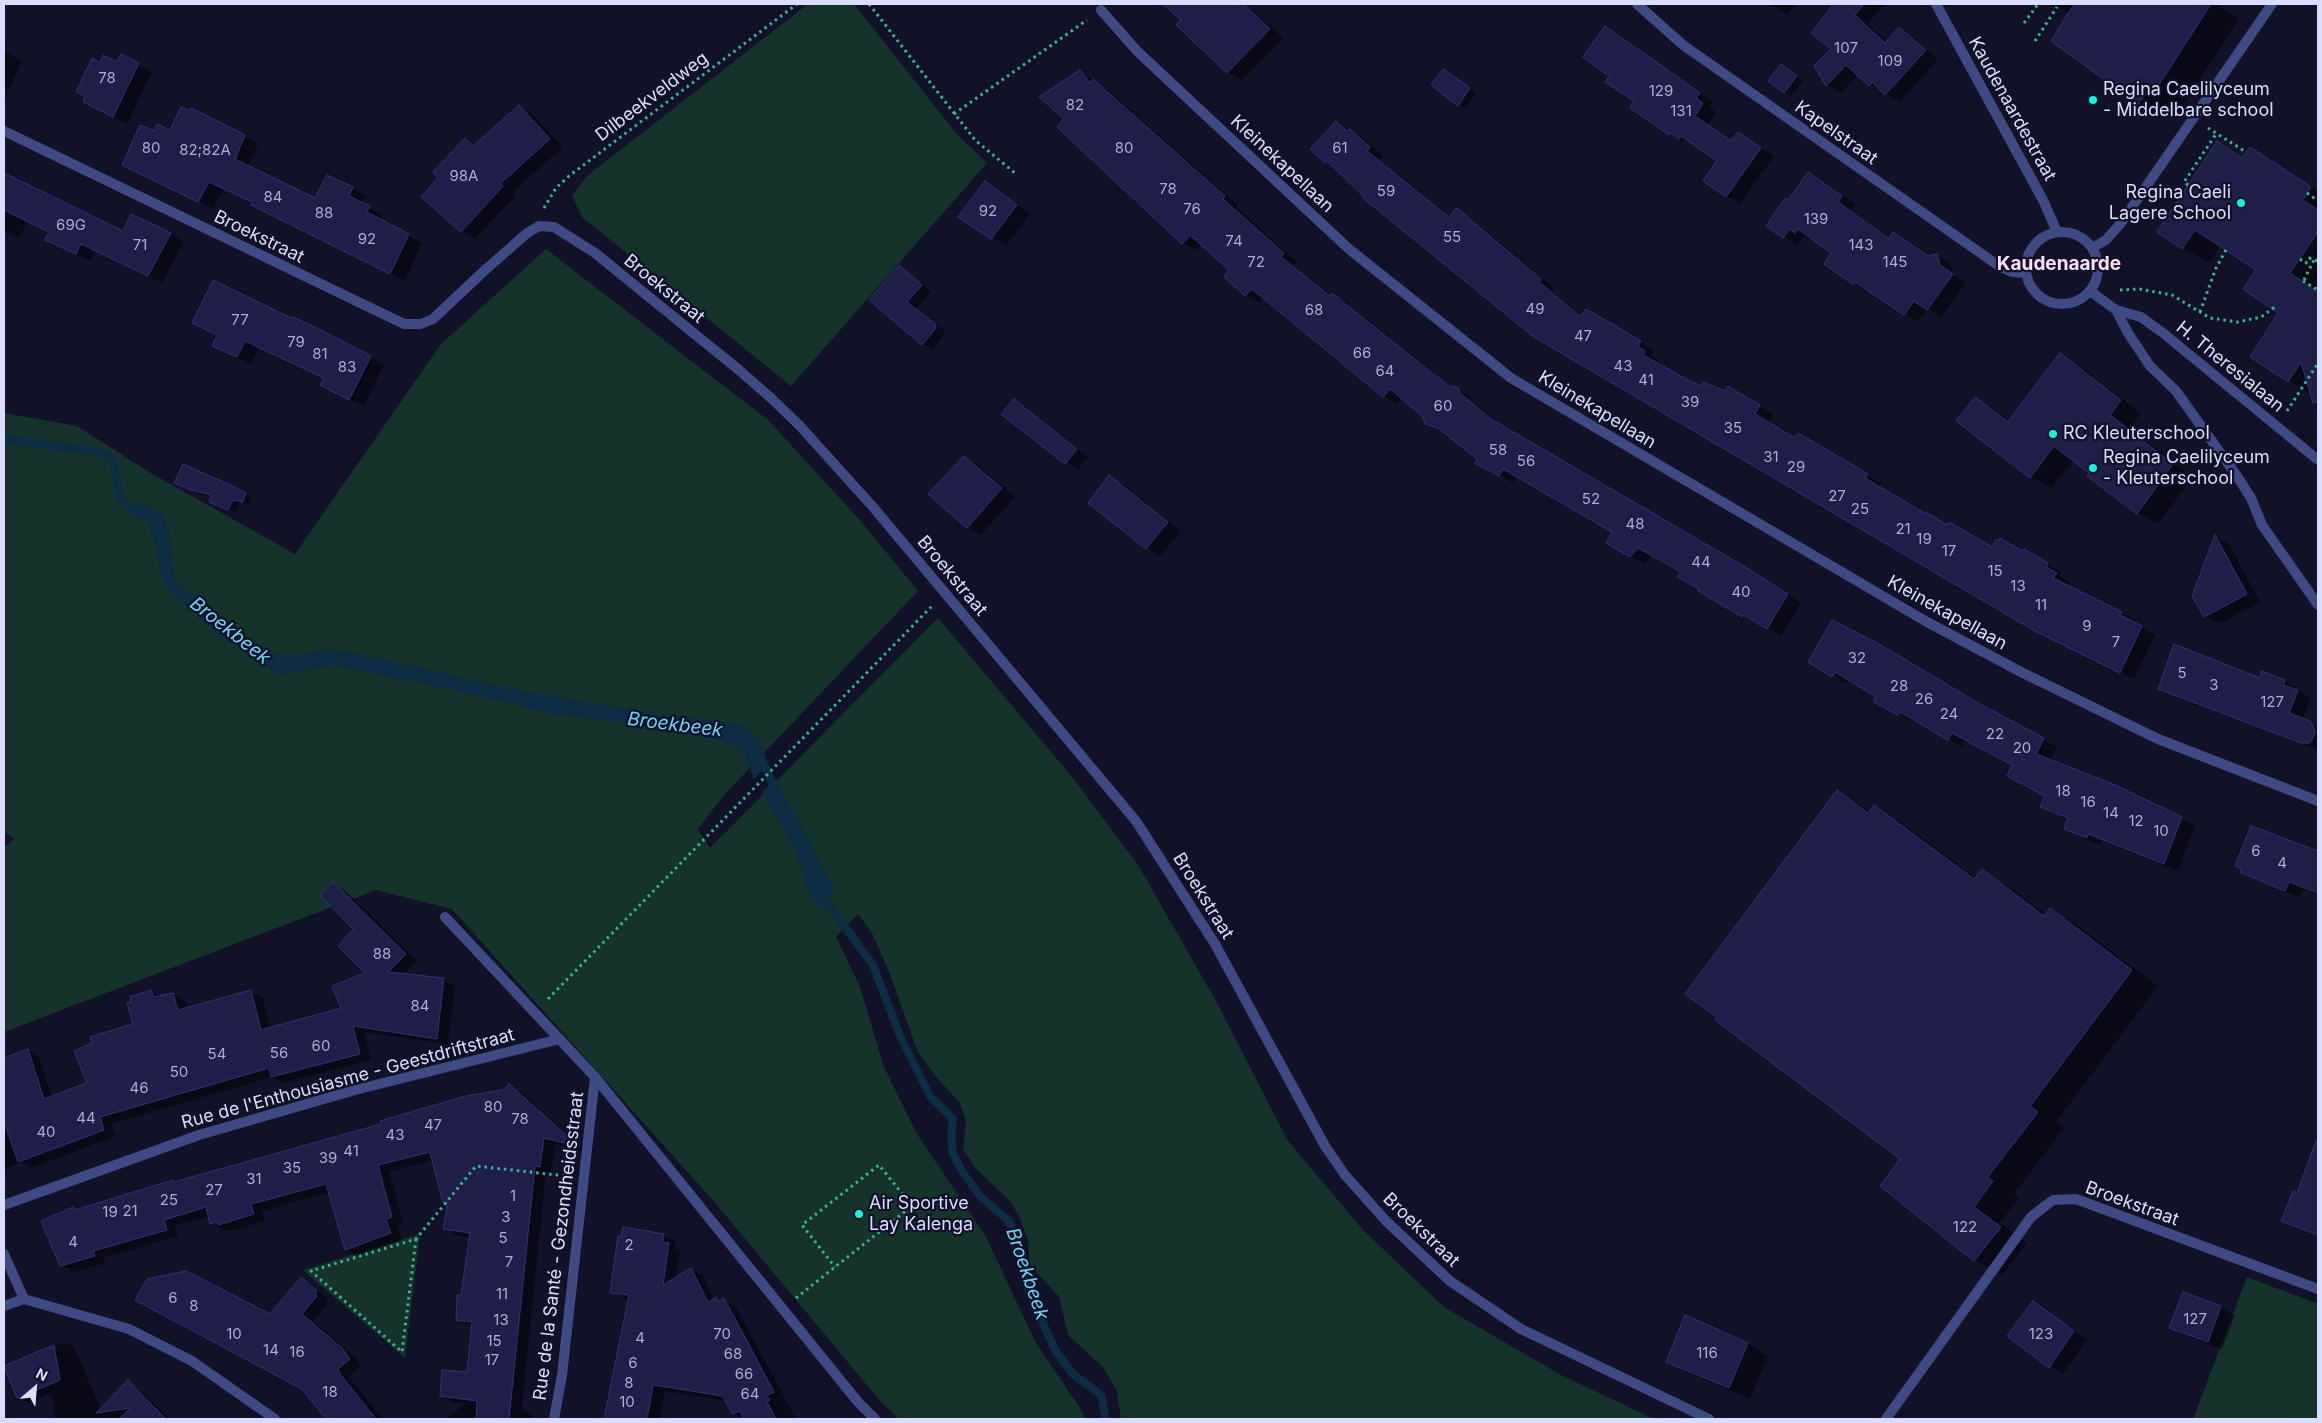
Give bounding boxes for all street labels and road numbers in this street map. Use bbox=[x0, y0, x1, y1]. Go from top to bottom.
street label: Kaudenaardestraat bbox=[1963, 33, 2061, 185]
street label: Dilbeekveldweg bbox=[592, 48, 712, 146]
street label: Kapelstraat bbox=[1790, 97, 1882, 169]
street label: Kleinekapellaan bbox=[1226, 111, 1338, 217]
street label: Broekstraat bbox=[210, 206, 308, 268]
street label: Broekstraat bbox=[619, 250, 709, 328]
street label: H. Theresialaan bbox=[2172, 317, 2288, 417]
street label: Kleinekapellaan bbox=[1534, 366, 1660, 454]
street label: Broekstraat bbox=[912, 532, 992, 620]
street label: Kleinekapellaan bbox=[1883, 571, 2011, 655]
street label: Broekstraat bbox=[1168, 849, 1238, 943]
street label: Rue de l'Enthousiasme - Geestdriftstraat bbox=[179, 1024, 517, 1134]
street label: Rue de la Santé - Gezondheidsstraat bbox=[529, 1090, 589, 1402]
street label: Broekstraat bbox=[2082, 1177, 2182, 1231]
street label: Broekstraat bbox=[1378, 1188, 1464, 1272]

